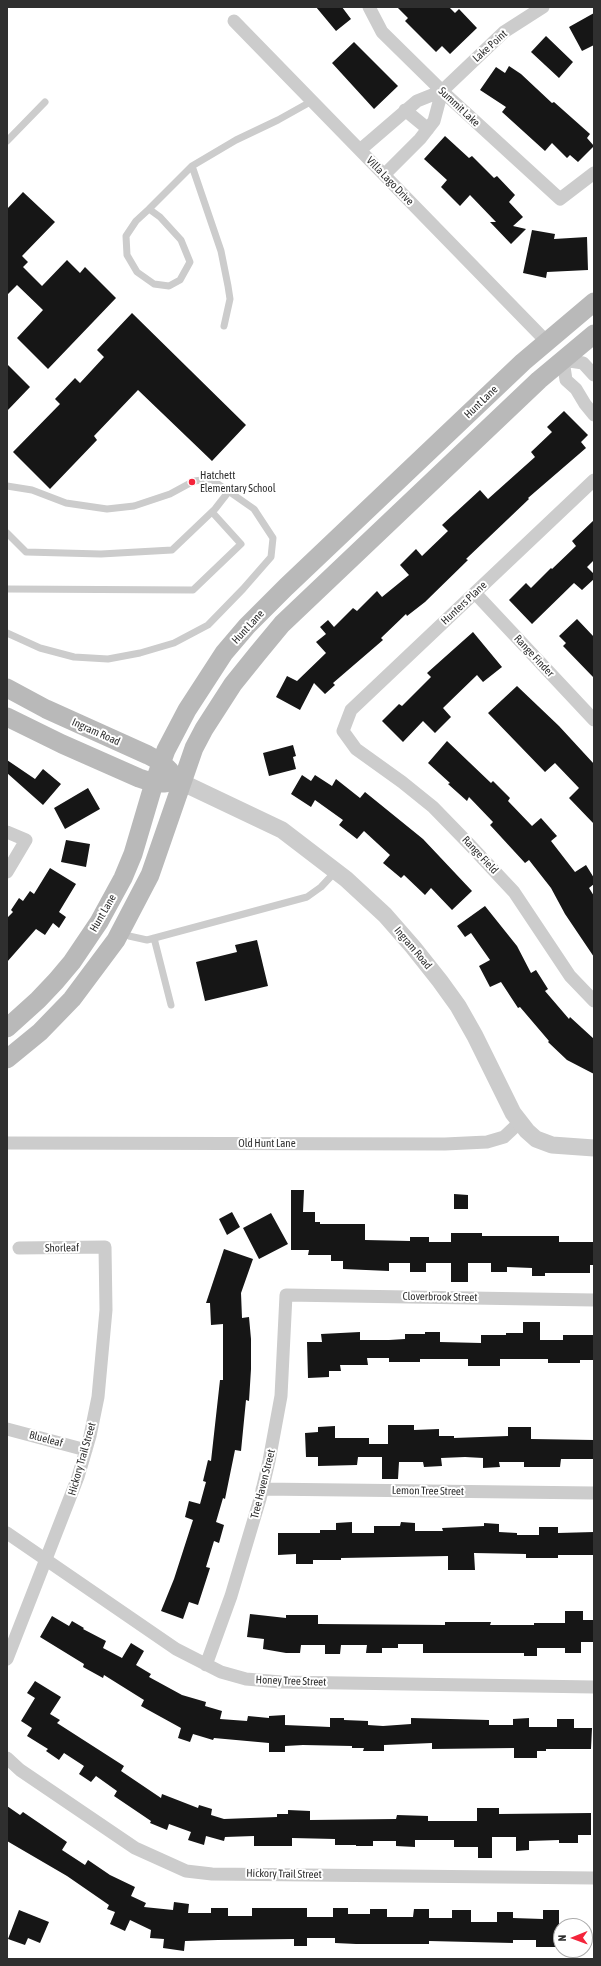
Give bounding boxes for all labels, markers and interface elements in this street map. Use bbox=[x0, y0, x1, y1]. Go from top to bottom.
street label: Lake Point bbox=[470, 27, 510, 65]
street label: Summit Lake bbox=[435, 84, 483, 130]
street label: Villa Lago Drive bbox=[364, 154, 416, 208]
street label: Hunt Lane bbox=[462, 383, 500, 421]
place label: Hatchett Elementary School bbox=[200, 469, 276, 495]
marker: Hatchett Elementary School bbox=[187, 477, 197, 487]
street label: Hunters Plane bbox=[438, 579, 490, 627]
street label: Hunt Lane bbox=[229, 607, 267, 647]
street label: Range Finder bbox=[511, 632, 557, 680]
street label: Ingram Road bbox=[70, 716, 122, 748]
street label: Range Field bbox=[459, 833, 501, 877]
street label: Hunt Lane bbox=[87, 892, 119, 934]
street label: Ingram Road bbox=[391, 924, 435, 972]
street label: Old Hunt Lane bbox=[238, 1137, 296, 1151]
street label: Shorleaf bbox=[45, 1241, 79, 1255]
street label: Cloverbrook Street bbox=[403, 1290, 477, 1304]
street label: Hickory Trail Street bbox=[65, 1421, 99, 1497]
street label: Blueleaf bbox=[28, 1428, 64, 1450]
street label: Tree Haven Street bbox=[248, 1448, 278, 1520]
street label: Lemon Tree Street bbox=[392, 1484, 464, 1498]
street label: Honey Tree Street bbox=[255, 1673, 327, 1689]
street label: Hickory Trail Street bbox=[246, 1867, 322, 1881]
north arrow bbox=[553, 1918, 593, 1958]
text: N bbox=[556, 1935, 568, 1942]

